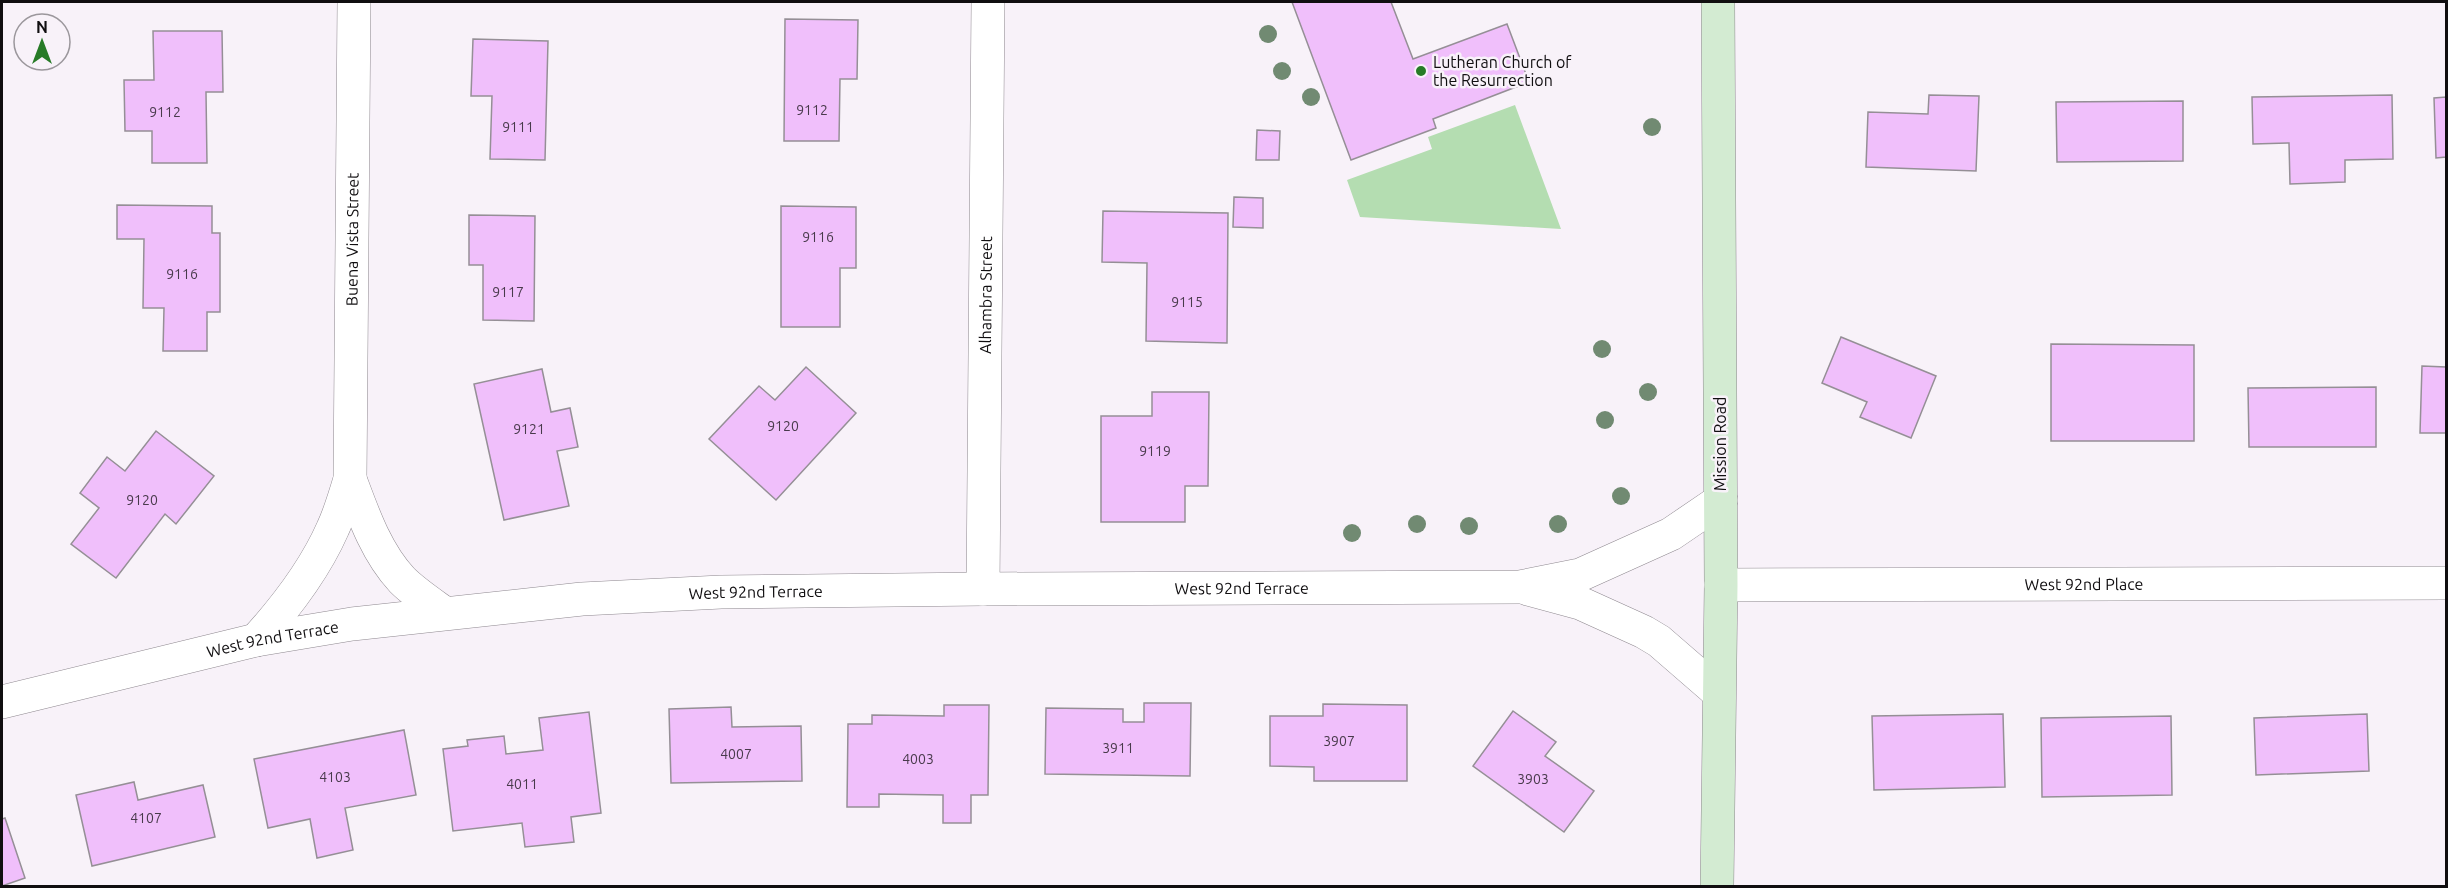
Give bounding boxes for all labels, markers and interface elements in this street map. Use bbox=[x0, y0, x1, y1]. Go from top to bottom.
north arrow bbox=[12, 12, 72, 72]
text: N bbox=[36, 18, 48, 36]
place label: Lutheran Church of the Resurrection bbox=[1433, 53, 1572, 89]
marker: Lutheran Church of the Resurrection bbox=[1414, 64, 1428, 78]
house number: 9112 bbox=[796, 102, 828, 118]
house number: 9112 bbox=[149, 104, 181, 120]
house number: 9111 bbox=[502, 119, 534, 135]
street label: Buena Vista Street bbox=[342, 172, 362, 306]
house number: 9116 bbox=[802, 229, 834, 245]
street label: Alhambra Street bbox=[976, 235, 995, 354]
house number: 9116 bbox=[166, 266, 198, 282]
house number: 9117 bbox=[492, 284, 524, 300]
house number: 9115 bbox=[1171, 294, 1203, 310]
street label: Mission Road bbox=[1711, 397, 1729, 491]
house number: 9120 bbox=[767, 418, 799, 434]
house number: 9121 bbox=[513, 421, 545, 437]
house number: 9119 bbox=[1139, 443, 1171, 459]
house number: 9120 bbox=[126, 492, 158, 508]
street label: West 92nd Place bbox=[2025, 575, 2143, 593]
street label: West 92nd Terrace bbox=[1175, 579, 1309, 597]
street label: West 92nd Terrace bbox=[688, 582, 823, 603]
street label: West 92nd Terrace bbox=[205, 617, 340, 661]
house number: 3907 bbox=[1323, 733, 1355, 749]
house number: 3911 bbox=[1102, 740, 1134, 756]
house number: 4007 bbox=[720, 746, 752, 762]
house number: 4003 bbox=[902, 751, 934, 767]
house number: 4103 bbox=[319, 769, 351, 785]
house number: 3903 bbox=[1517, 771, 1549, 787]
house number: 4011 bbox=[506, 776, 538, 792]
house number: 4107 bbox=[130, 810, 162, 826]

